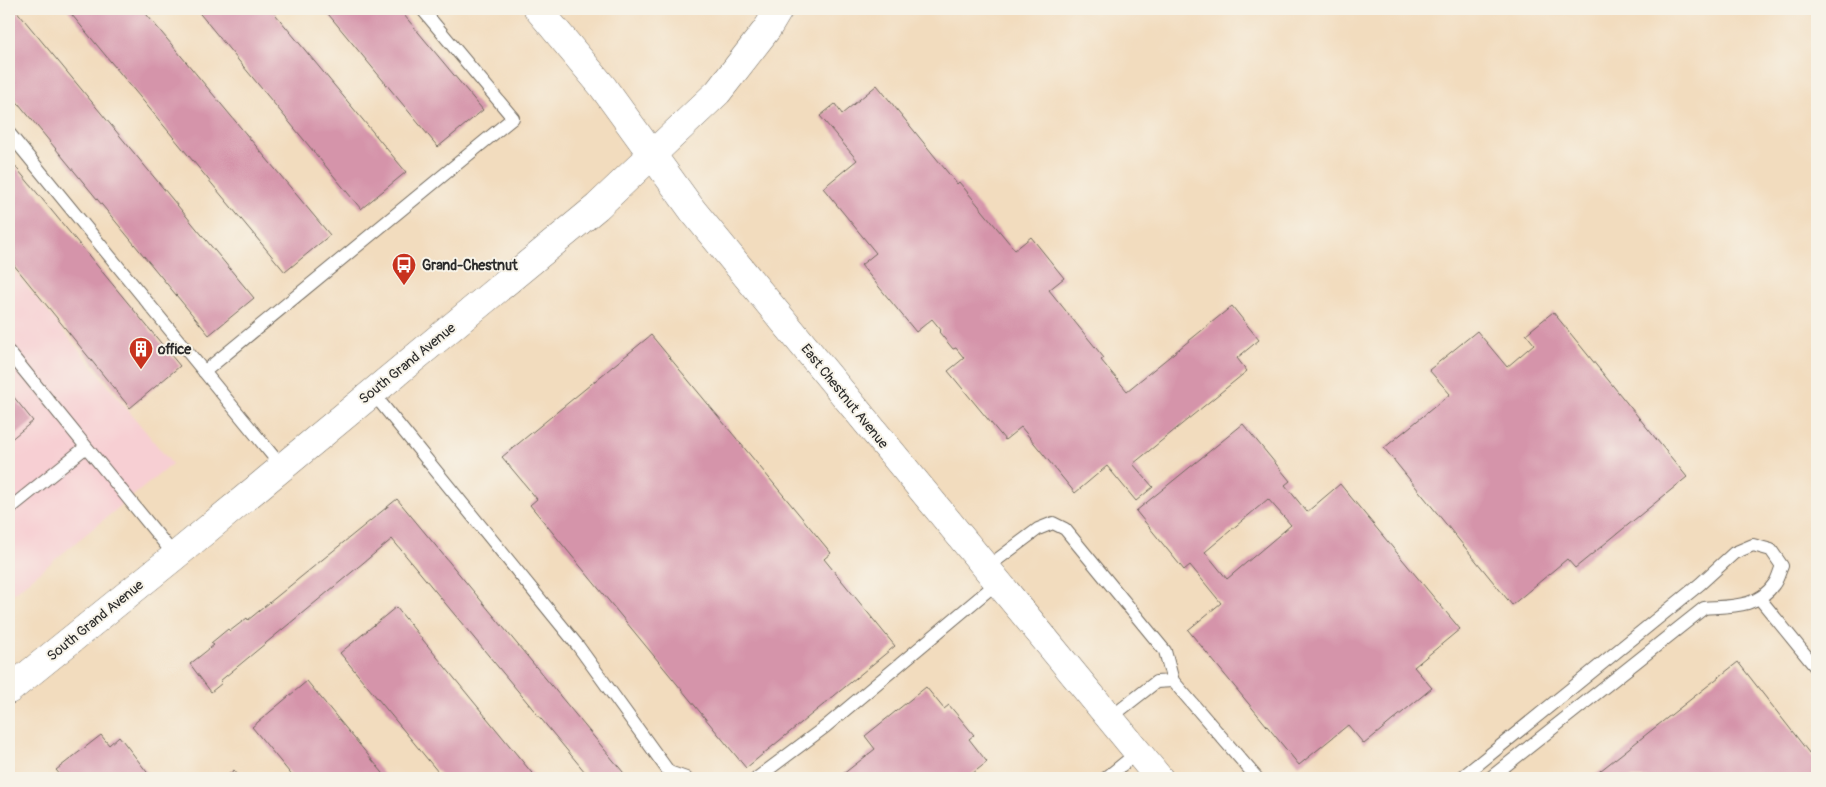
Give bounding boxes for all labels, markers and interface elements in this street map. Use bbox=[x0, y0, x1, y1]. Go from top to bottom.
bus stop icon: Grand-Chestnut bbox=[391, 252, 417, 286]
place label: Grand-Chestnut bbox=[422, 257, 518, 274]
street label: South Grand Avenue bbox=[356, 319, 459, 408]
building icon: office bbox=[128, 336, 154, 370]
place label: office bbox=[157, 341, 192, 358]
street label: East Chestnut Avenue bbox=[797, 341, 892, 452]
street label: South Grand Avenue bbox=[44, 576, 147, 665]

